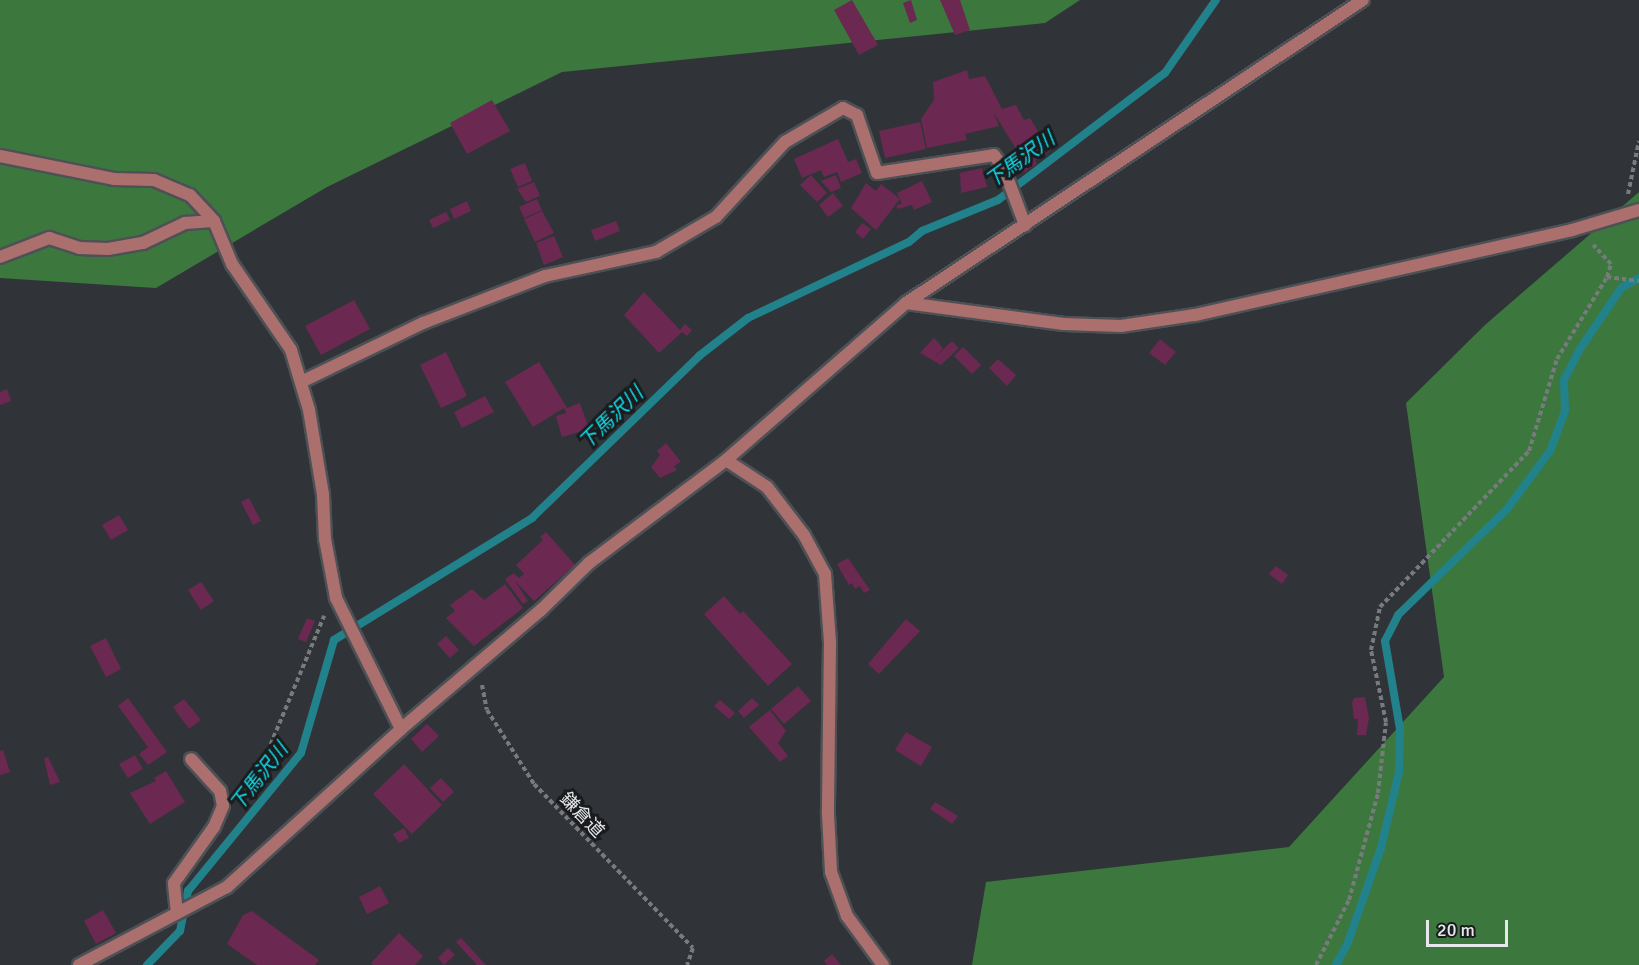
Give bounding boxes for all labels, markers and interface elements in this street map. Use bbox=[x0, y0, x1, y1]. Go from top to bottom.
water label: 下馬沢川 bbox=[981, 127, 1059, 193]
water label: 下馬沢川 bbox=[574, 382, 648, 454]
water label: 下馬沢川 bbox=[225, 738, 293, 816]
street label: 鎌倉道 bbox=[555, 788, 609, 842]
scale bar bbox=[1429, 908, 1512, 946]
text: 20 m bbox=[1437, 919, 1475, 941]

